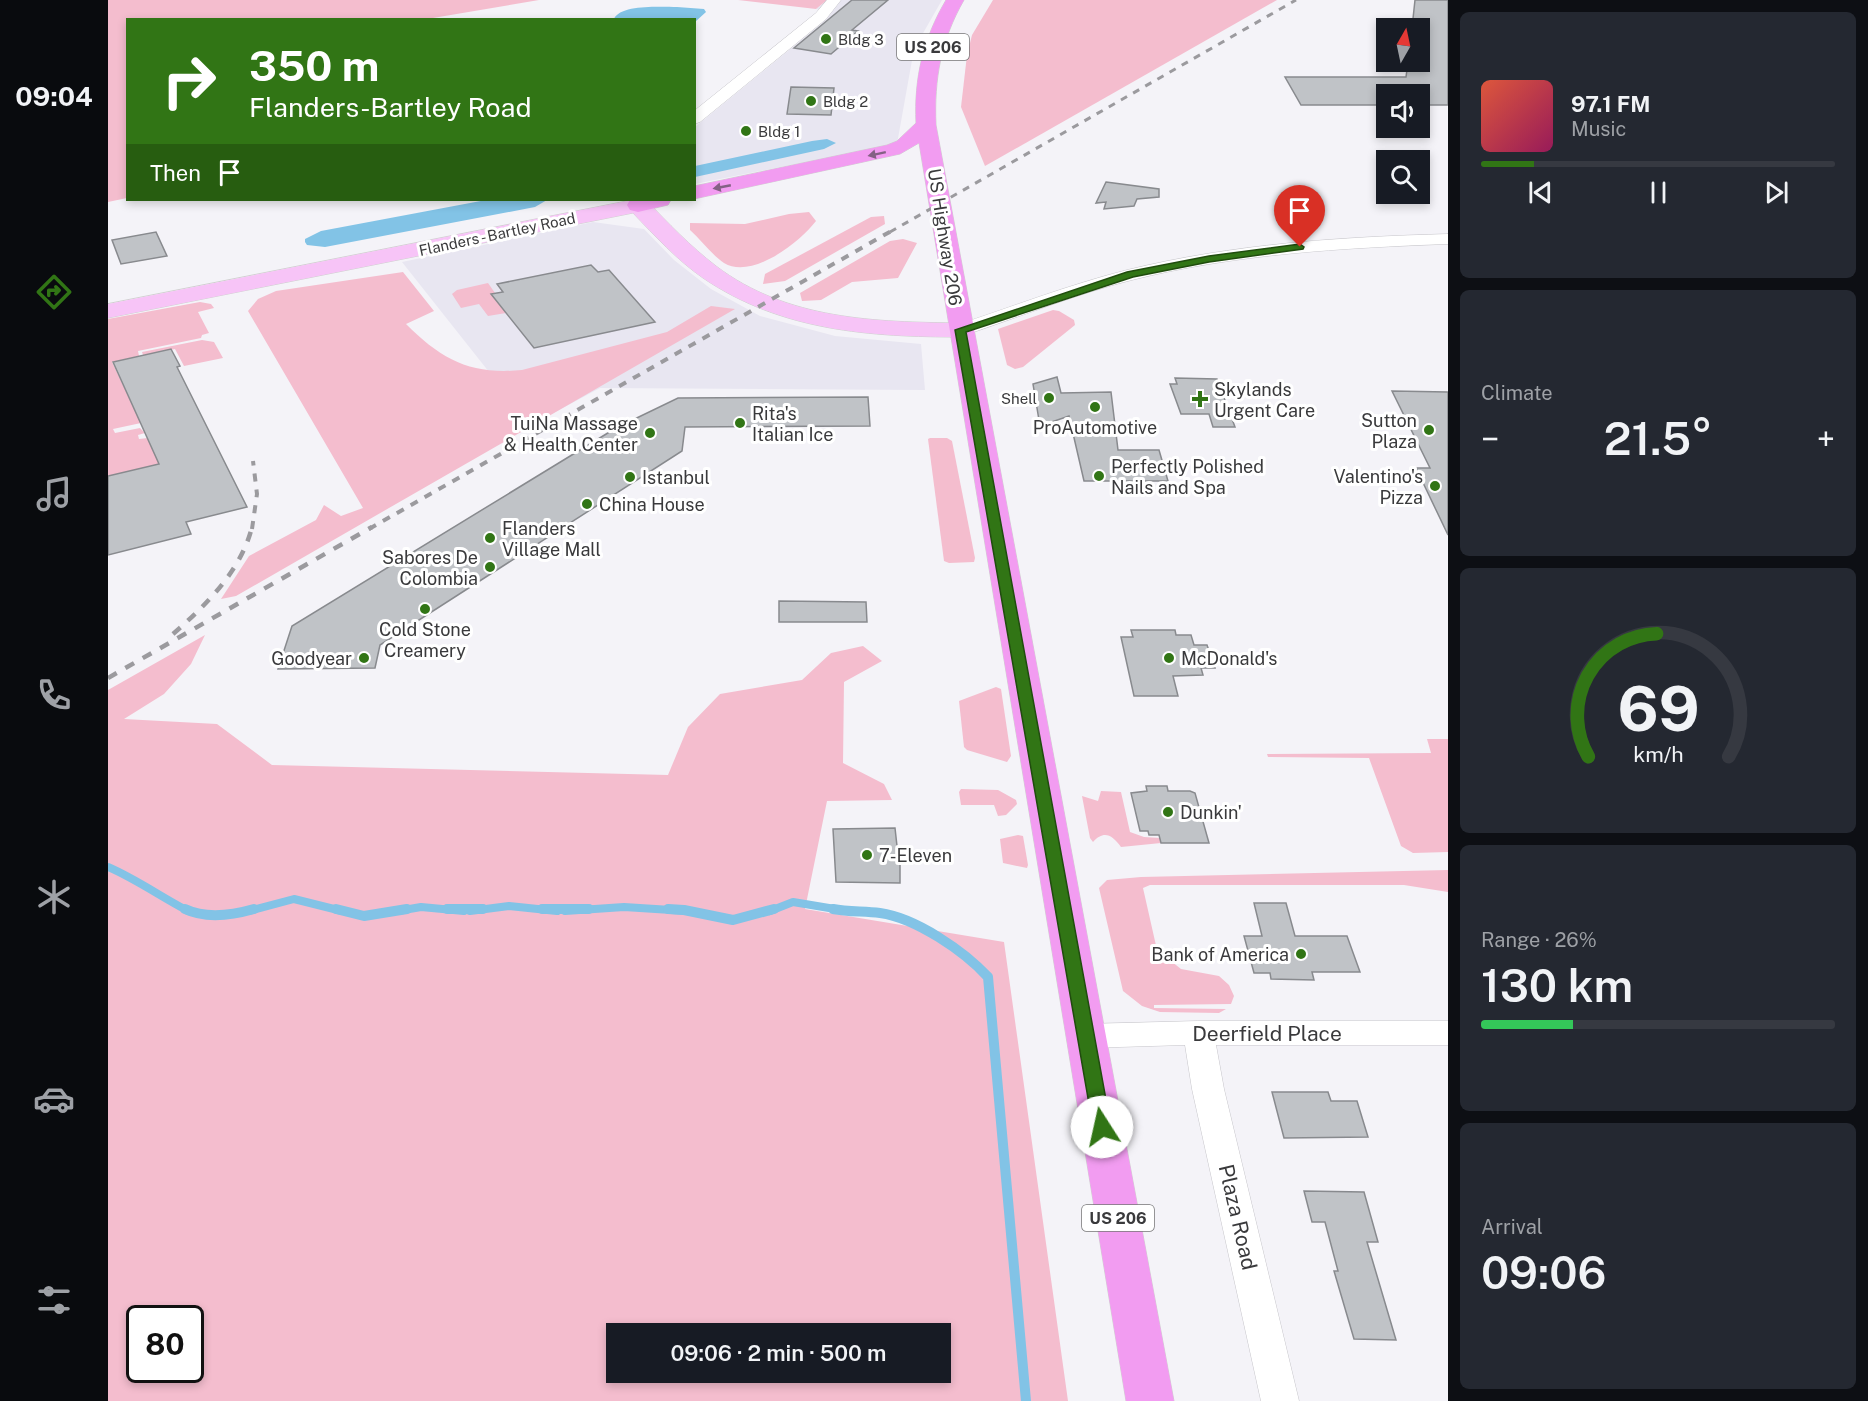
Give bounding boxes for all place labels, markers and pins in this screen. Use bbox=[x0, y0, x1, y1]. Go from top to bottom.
place label: Bldg 3 bbox=[838, 31, 884, 48]
marker: Bldg 3 bbox=[819, 32, 833, 46]
place label: Bldg 2 bbox=[823, 93, 868, 110]
marker: Bldg 2 bbox=[804, 94, 818, 108]
place label: Bldg 1 bbox=[758, 123, 800, 140]
marker: Bldg 1 bbox=[739, 124, 753, 138]
pin bbox=[1274, 185, 1325, 247]
place label: Skylands Urgent Care bbox=[1214, 379, 1315, 421]
place label: Shell bbox=[1001, 390, 1037, 407]
marker: Skylands Urgent Care bbox=[1191, 390, 1209, 408]
marker: Shell bbox=[1042, 391, 1056, 405]
marker: ProAutomotive bbox=[1088, 400, 1102, 414]
place label: Rita's Italian Ice bbox=[752, 403, 833, 445]
place label: Sutton Plaza bbox=[1361, 410, 1417, 452]
place label: TuiNa Massage & Health Center bbox=[504, 413, 638, 455]
marker: Rita's Italian Ice bbox=[733, 416, 747, 430]
place label: ProAutomotive bbox=[1033, 417, 1157, 438]
marker: Sutton Plaza bbox=[1422, 423, 1436, 437]
marker: TuiNa Massage & Health Center bbox=[643, 426, 657, 440]
place label: Perfectly Polished Nails and Spa bbox=[1111, 456, 1264, 498]
place label: Valentino's Pizza bbox=[1333, 466, 1423, 508]
place label: Istanbul bbox=[642, 467, 710, 488]
marker: Perfectly Polished Nails and Spa bbox=[1092, 469, 1106, 483]
marker: Istanbul bbox=[623, 470, 637, 484]
marker: Valentino's Pizza bbox=[1428, 479, 1442, 493]
place label: China House bbox=[599, 494, 705, 515]
marker: China House bbox=[580, 497, 594, 511]
place label: Flanders Village Mall bbox=[502, 518, 601, 560]
marker: Flanders Village Mall bbox=[483, 531, 497, 545]
place label: Sabores De Colombia bbox=[382, 547, 478, 589]
marker: Sabores De Colombia bbox=[483, 560, 497, 574]
marker: Cold Stone Creamery bbox=[418, 602, 432, 616]
place label: Cold Stone Creamery bbox=[379, 619, 471, 661]
place label: Goodyear bbox=[271, 648, 352, 669]
place label: McDonald's bbox=[1181, 648, 1277, 669]
marker: Goodyear bbox=[357, 651, 371, 665]
marker: McDonald's bbox=[1162, 651, 1176, 665]
place label: Dunkin' bbox=[1180, 802, 1242, 823]
marker: Dunkin' bbox=[1161, 805, 1175, 819]
place label: 7-Eleven bbox=[879, 845, 952, 866]
marker: 7-Eleven bbox=[860, 848, 874, 862]
place label: Bank of America bbox=[1151, 944, 1289, 965]
marker: Bank of America bbox=[1294, 947, 1308, 961]

